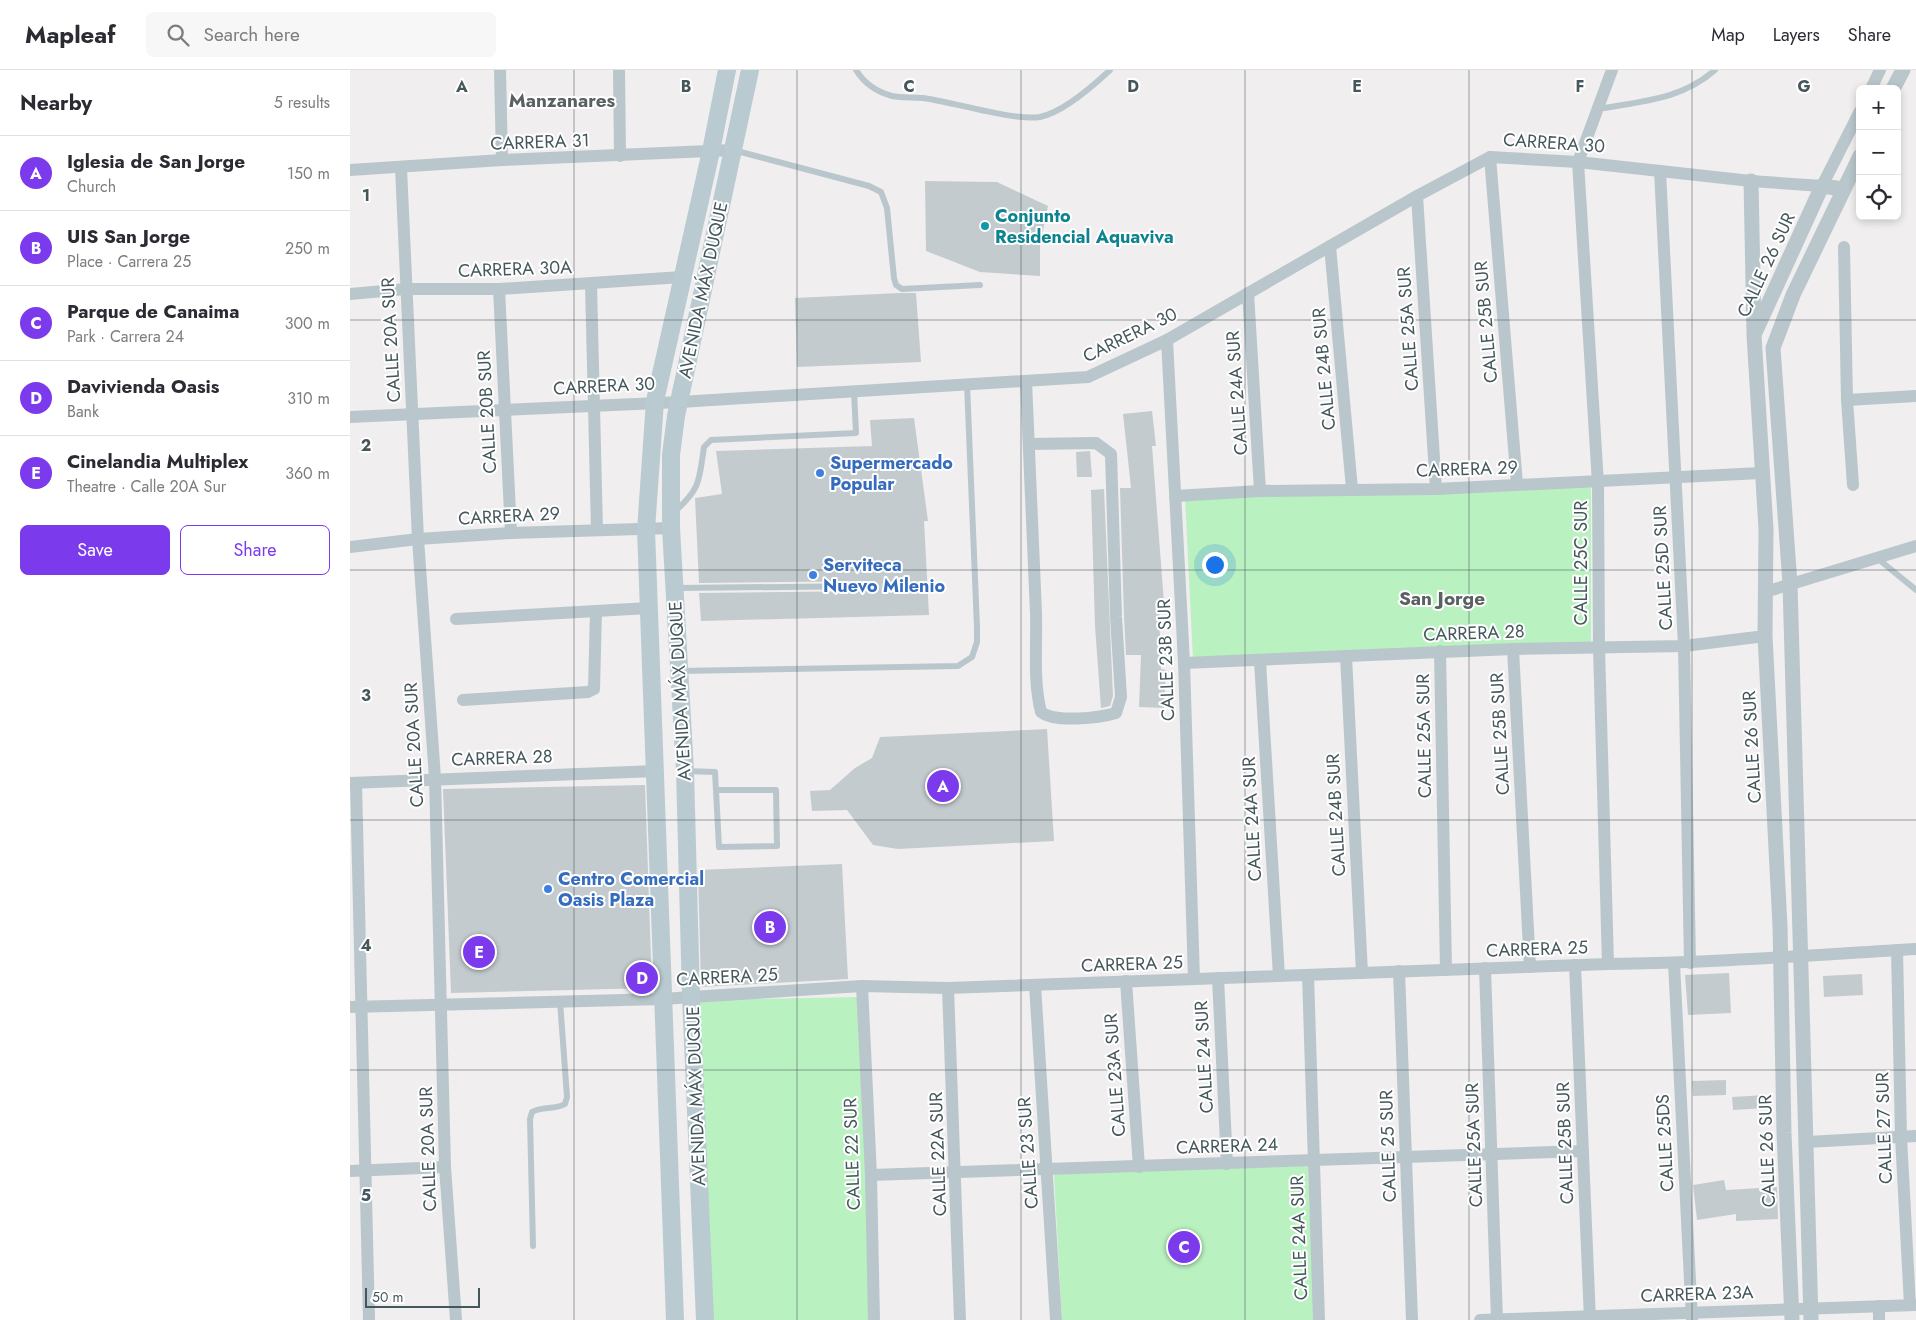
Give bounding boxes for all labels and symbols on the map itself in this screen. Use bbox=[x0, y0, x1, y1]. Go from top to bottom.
text: A bbox=[455, 75, 468, 98]
text: B bbox=[681, 75, 691, 98]
text: C bbox=[903, 75, 915, 98]
text: D bbox=[1127, 75, 1139, 98]
text: E bbox=[1352, 75, 1362, 98]
text: F bbox=[1576, 75, 1584, 98]
text: G bbox=[1797, 75, 1811, 98]
district label: Manzanares bbox=[509, 87, 616, 114]
street label: CARRERA 30 bbox=[1502, 126, 1606, 160]
street label: CARRERA 31 bbox=[490, 127, 590, 157]
text: 1 bbox=[362, 184, 370, 207]
street label: AVENIDA MÁX DUQUE bbox=[672, 199, 734, 381]
place label: Conjunto Residencial Aquaviva bbox=[995, 203, 1174, 250]
street label: CALLE 26 SUR bbox=[1730, 208, 1802, 322]
marker: Conjunto Residencial Aquaviva bbox=[979, 220, 991, 232]
street label: CARRERA 30A bbox=[458, 254, 572, 284]
street label: CALLE 25B SUR bbox=[1468, 260, 1504, 384]
street label: CALLE 25A SUR bbox=[1391, 266, 1425, 392]
street label: CALLE 20A SUR bbox=[375, 277, 407, 403]
street label: CARRERA 30 bbox=[1078, 301, 1182, 369]
street label: CALLE 24B SUR bbox=[1306, 307, 1342, 431]
street label: CALLE 24A SUR bbox=[1220, 330, 1254, 456]
street label: CALLE 20B SUR bbox=[471, 350, 503, 474]
street label: CARRERA 30 bbox=[552, 370, 656, 402]
text: 2 bbox=[361, 434, 371, 457]
place label: Supermercado Popular bbox=[830, 450, 953, 497]
street label: CARRERA 29 bbox=[1416, 454, 1518, 484]
marker: Supermercado Popular bbox=[814, 467, 826, 479]
street label: CARRERA 29 bbox=[457, 500, 561, 532]
street label: CALLE 25C SUR bbox=[1568, 501, 1594, 625]
street label: CALLE 25D SUR bbox=[1647, 505, 1679, 631]
place label: Serviteca Nuevo Milenio bbox=[823, 552, 945, 599]
your location bbox=[1202, 552, 1228, 578]
marker: Serviteca Nuevo Milenio bbox=[807, 569, 819, 581]
district label: San Jorge bbox=[1399, 585, 1485, 612]
street label: CALLE 23B SUR bbox=[1151, 598, 1181, 722]
street label: AVENIDA MÁX DUQUE bbox=[662, 600, 698, 782]
street label: CARRERA 28 bbox=[1423, 618, 1525, 648]
street label: CALLE 25B SUR bbox=[1484, 672, 1516, 796]
street label: CALLE 25A SUR bbox=[1410, 674, 1438, 798]
street label: CALLE 20A SUR bbox=[398, 682, 430, 808]
text: 3 bbox=[361, 684, 371, 707]
street label: CALLE 26 SUR bbox=[1736, 690, 1768, 804]
street label: CARRERA 28 bbox=[451, 743, 553, 773]
street label: CALLE 24B SUR bbox=[1320, 753, 1352, 877]
street label: CALLE 24A SUR bbox=[1236, 756, 1268, 882]
pin: A bbox=[927, 767, 959, 805]
place label: Centro Comercial Oasis Plaza bbox=[558, 866, 704, 913]
marker: Centro Comercial Oasis Plaza bbox=[542, 883, 554, 895]
pin: B bbox=[754, 908, 786, 946]
pin: E bbox=[463, 933, 495, 971]
text: 4 bbox=[360, 934, 372, 957]
street label: CARRERA 25 bbox=[1486, 934, 1588, 964]
street label: CARRERA 25 bbox=[1081, 949, 1183, 979]
pin: D bbox=[626, 959, 658, 997]
street label: CARRERA 25 bbox=[676, 961, 778, 993]
street label: CALLE 24 SUR bbox=[1188, 1000, 1220, 1114]
street label: AVENIDA MÁX DUQUE bbox=[680, 1006, 712, 1186]
street label: CALLE 23A SUR bbox=[1098, 1012, 1132, 1138]
street label: CALLE 27 SUR bbox=[1869, 1072, 1899, 1184]
street label: CALLE 25B SUR bbox=[1550, 1081, 1580, 1205]
street label: CALLE 25A SUR bbox=[1459, 1082, 1489, 1208]
street label: CALLE 20A SUR bbox=[413, 1086, 443, 1212]
street label: CALLE 25 SUR bbox=[1373, 1089, 1403, 1203]
street label: CALLE 22A SUR bbox=[923, 1091, 953, 1217]
street label: CALLE 25DS bbox=[1649, 1093, 1681, 1193]
street label: CALLE 26 SUR bbox=[1752, 1094, 1782, 1208]
street label: CALLE 23 SUR bbox=[1011, 1096, 1045, 1210]
street label: CALLE 22 SUR bbox=[837, 1097, 867, 1211]
street label: CARRERA 24 bbox=[1176, 1131, 1278, 1161]
street label: CALLE 24A SUR bbox=[1284, 1175, 1314, 1301]
text: 5 bbox=[361, 1184, 371, 1207]
pin: C bbox=[1168, 1228, 1200, 1266]
street label: CARRERA 23A bbox=[1640, 1279, 1754, 1309]
scale bar bbox=[365, 1285, 480, 1308]

